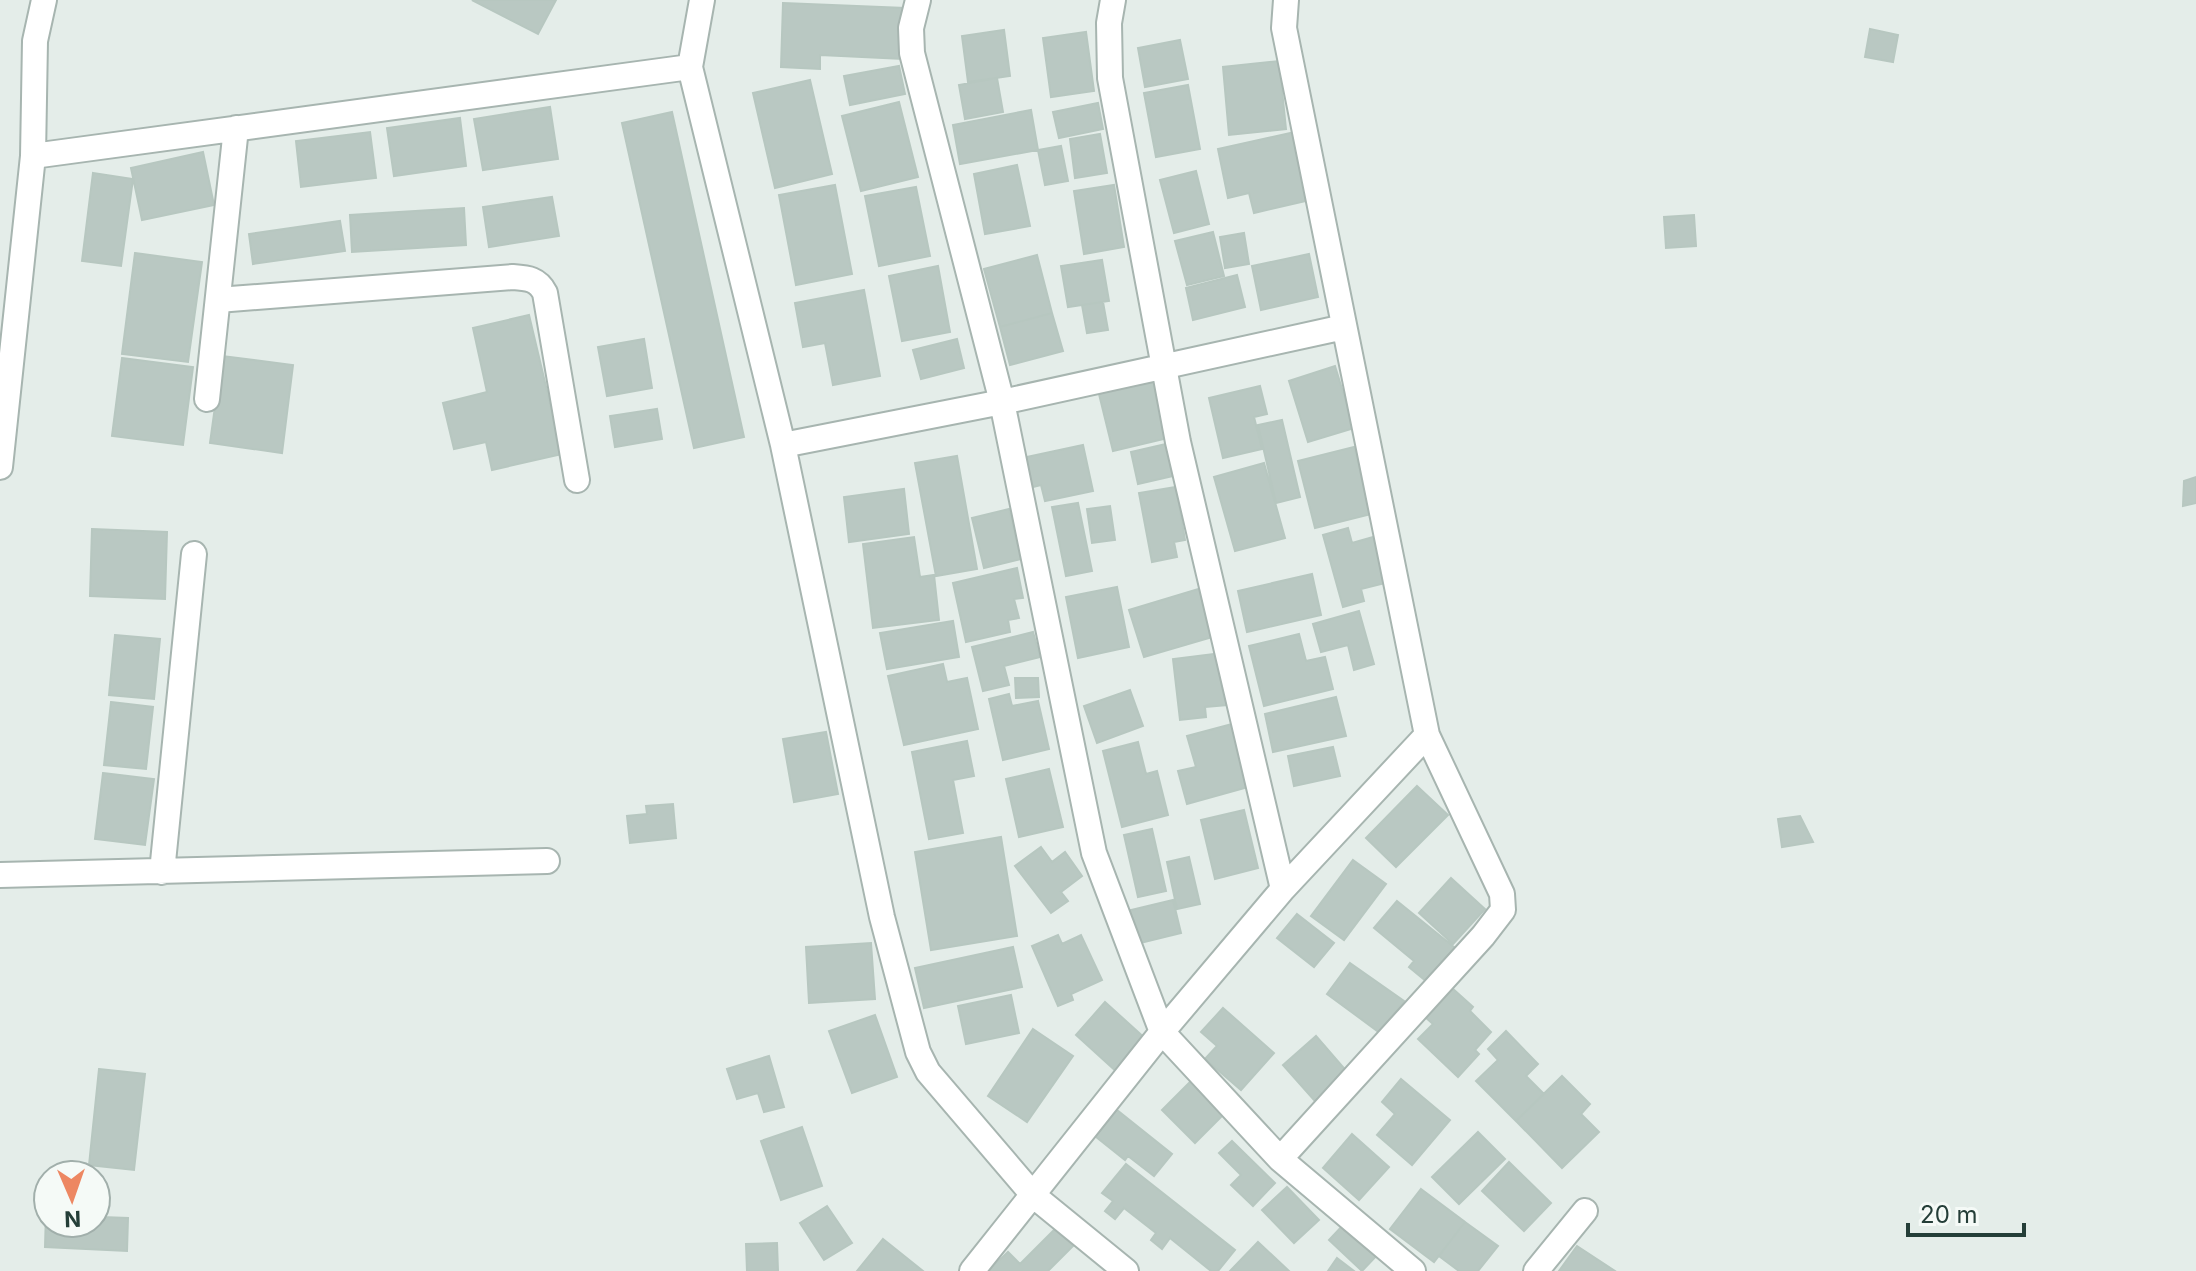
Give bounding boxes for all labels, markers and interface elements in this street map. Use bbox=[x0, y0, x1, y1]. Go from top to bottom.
north arrow bbox=[32, 1159, 112, 1239]
scale bar bbox=[1908, 1187, 2024, 1237]
text: 20 m bbox=[1920, 1200, 1978, 1229]
text: N bbox=[64, 1206, 82, 1232]

